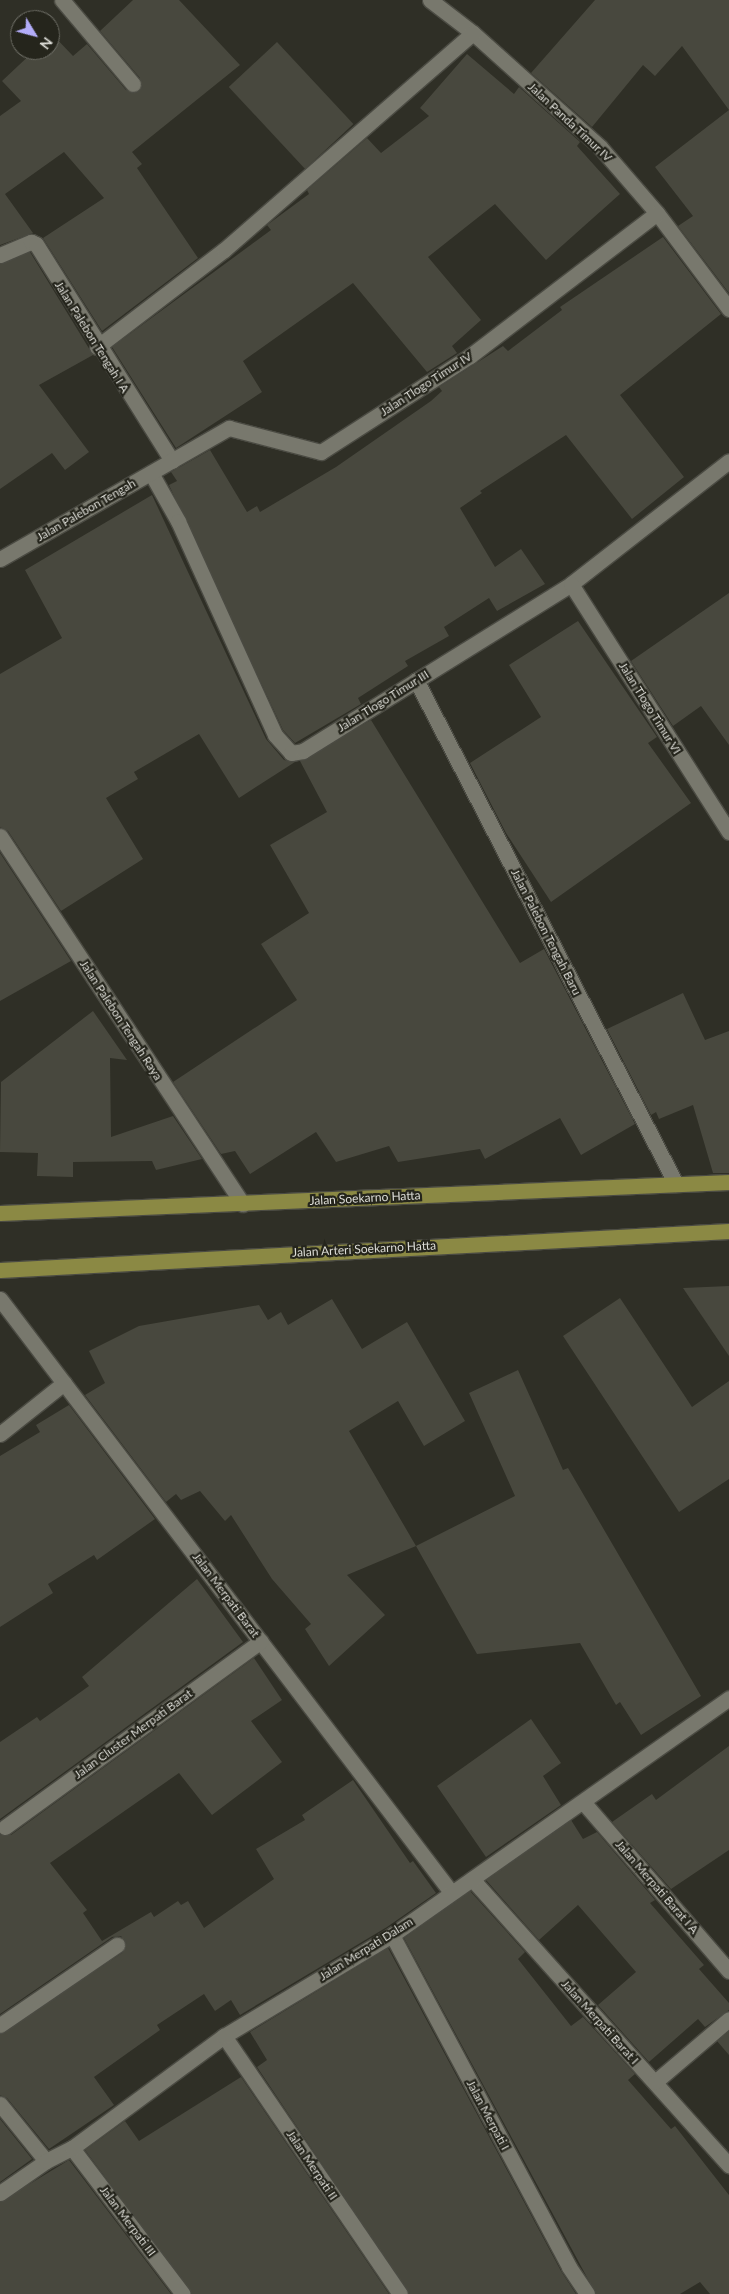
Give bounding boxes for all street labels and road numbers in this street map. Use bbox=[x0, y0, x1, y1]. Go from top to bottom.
street label: Jalan Panda Timur IV bbox=[525, 79, 615, 165]
street label: Jalan Palebon Tengah I A bbox=[51, 278, 133, 396]
street label: Jalan Tlogo Timur IV bbox=[377, 349, 475, 419]
street label: Jalan Palebon Tengah bbox=[34, 476, 138, 544]
street label: Jalan Tlogo Timur VI bbox=[615, 659, 685, 757]
street label: Jalan Tlogo Timur III bbox=[334, 667, 432, 735]
street label: Jalan Palebon Tengah Baru bbox=[508, 866, 584, 998]
street label: Jalan Palebon Tengah Raya bbox=[77, 957, 165, 1083]
street label: Jalan Soekarno Hatta bbox=[309, 1188, 421, 1208]
street label: Jalan Arteri Soekarno Hatta bbox=[292, 1238, 436, 1260]
street label: Jalan Merpati Barat bbox=[190, 1550, 262, 1640]
street label: Jalan Cluster Merpati Barat bbox=[71, 1686, 195, 1782]
street label: Jalan Merpati Barat I A bbox=[612, 1837, 702, 1937]
street label: Jalan Merpati Dalam bbox=[317, 1914, 415, 1984]
street label: Jalan Merpati Barat I bbox=[558, 1977, 642, 2067]
street label: Jalan Merpati I bbox=[463, 2077, 513, 2153]
street label: Jalan Merpati II bbox=[283, 2127, 341, 2203]
street label: Jalan Merpati III bbox=[97, 2183, 159, 2259]

